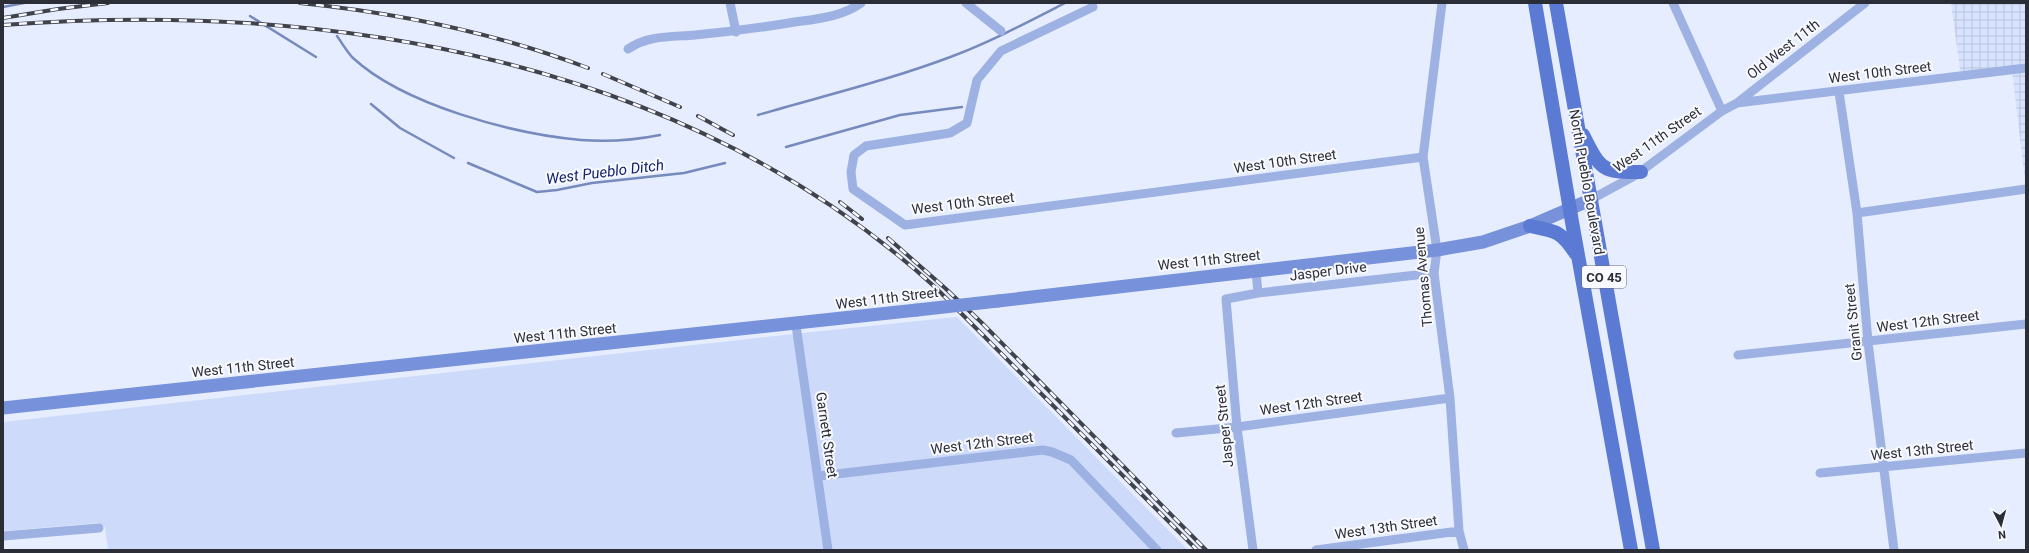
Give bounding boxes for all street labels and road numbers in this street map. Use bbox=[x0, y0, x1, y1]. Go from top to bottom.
street label: Old West 11th bbox=[1744, 16, 1822, 82]
street label: West 10th Street bbox=[1828, 58, 1933, 86]
street label: West 11th Street bbox=[1610, 103, 1704, 175]
street label: North Pueblo Boulevard bbox=[1566, 108, 1608, 256]
street label: West 10th Street bbox=[1233, 146, 1338, 176]
street label: West 10th Street bbox=[911, 189, 1016, 217]
street label: Thomas Avenue bbox=[1411, 226, 1435, 328]
street label: West 11th Street bbox=[1157, 247, 1262, 273]
street label: Jasper Drive bbox=[1289, 258, 1367, 284]
road number: CO 45 bbox=[1582, 266, 1626, 288]
street label: Granit Street bbox=[1841, 282, 1865, 361]
street label: West 11th Street bbox=[835, 284, 940, 312]
street label: West 12th Street bbox=[1876, 307, 1981, 335]
street label: West 11th Street bbox=[513, 320, 618, 346]
street label: West 11th Street bbox=[191, 354, 296, 380]
street label: Jasper Street bbox=[1212, 383, 1236, 468]
street label: West 12th Street bbox=[1259, 388, 1364, 418]
street label: Garnett Street bbox=[813, 391, 841, 479]
street label: West 12th Street bbox=[930, 429, 1035, 457]
street label: West 13th Street bbox=[1870, 437, 1975, 463]
street label: West 13th Street bbox=[1334, 512, 1439, 542]

